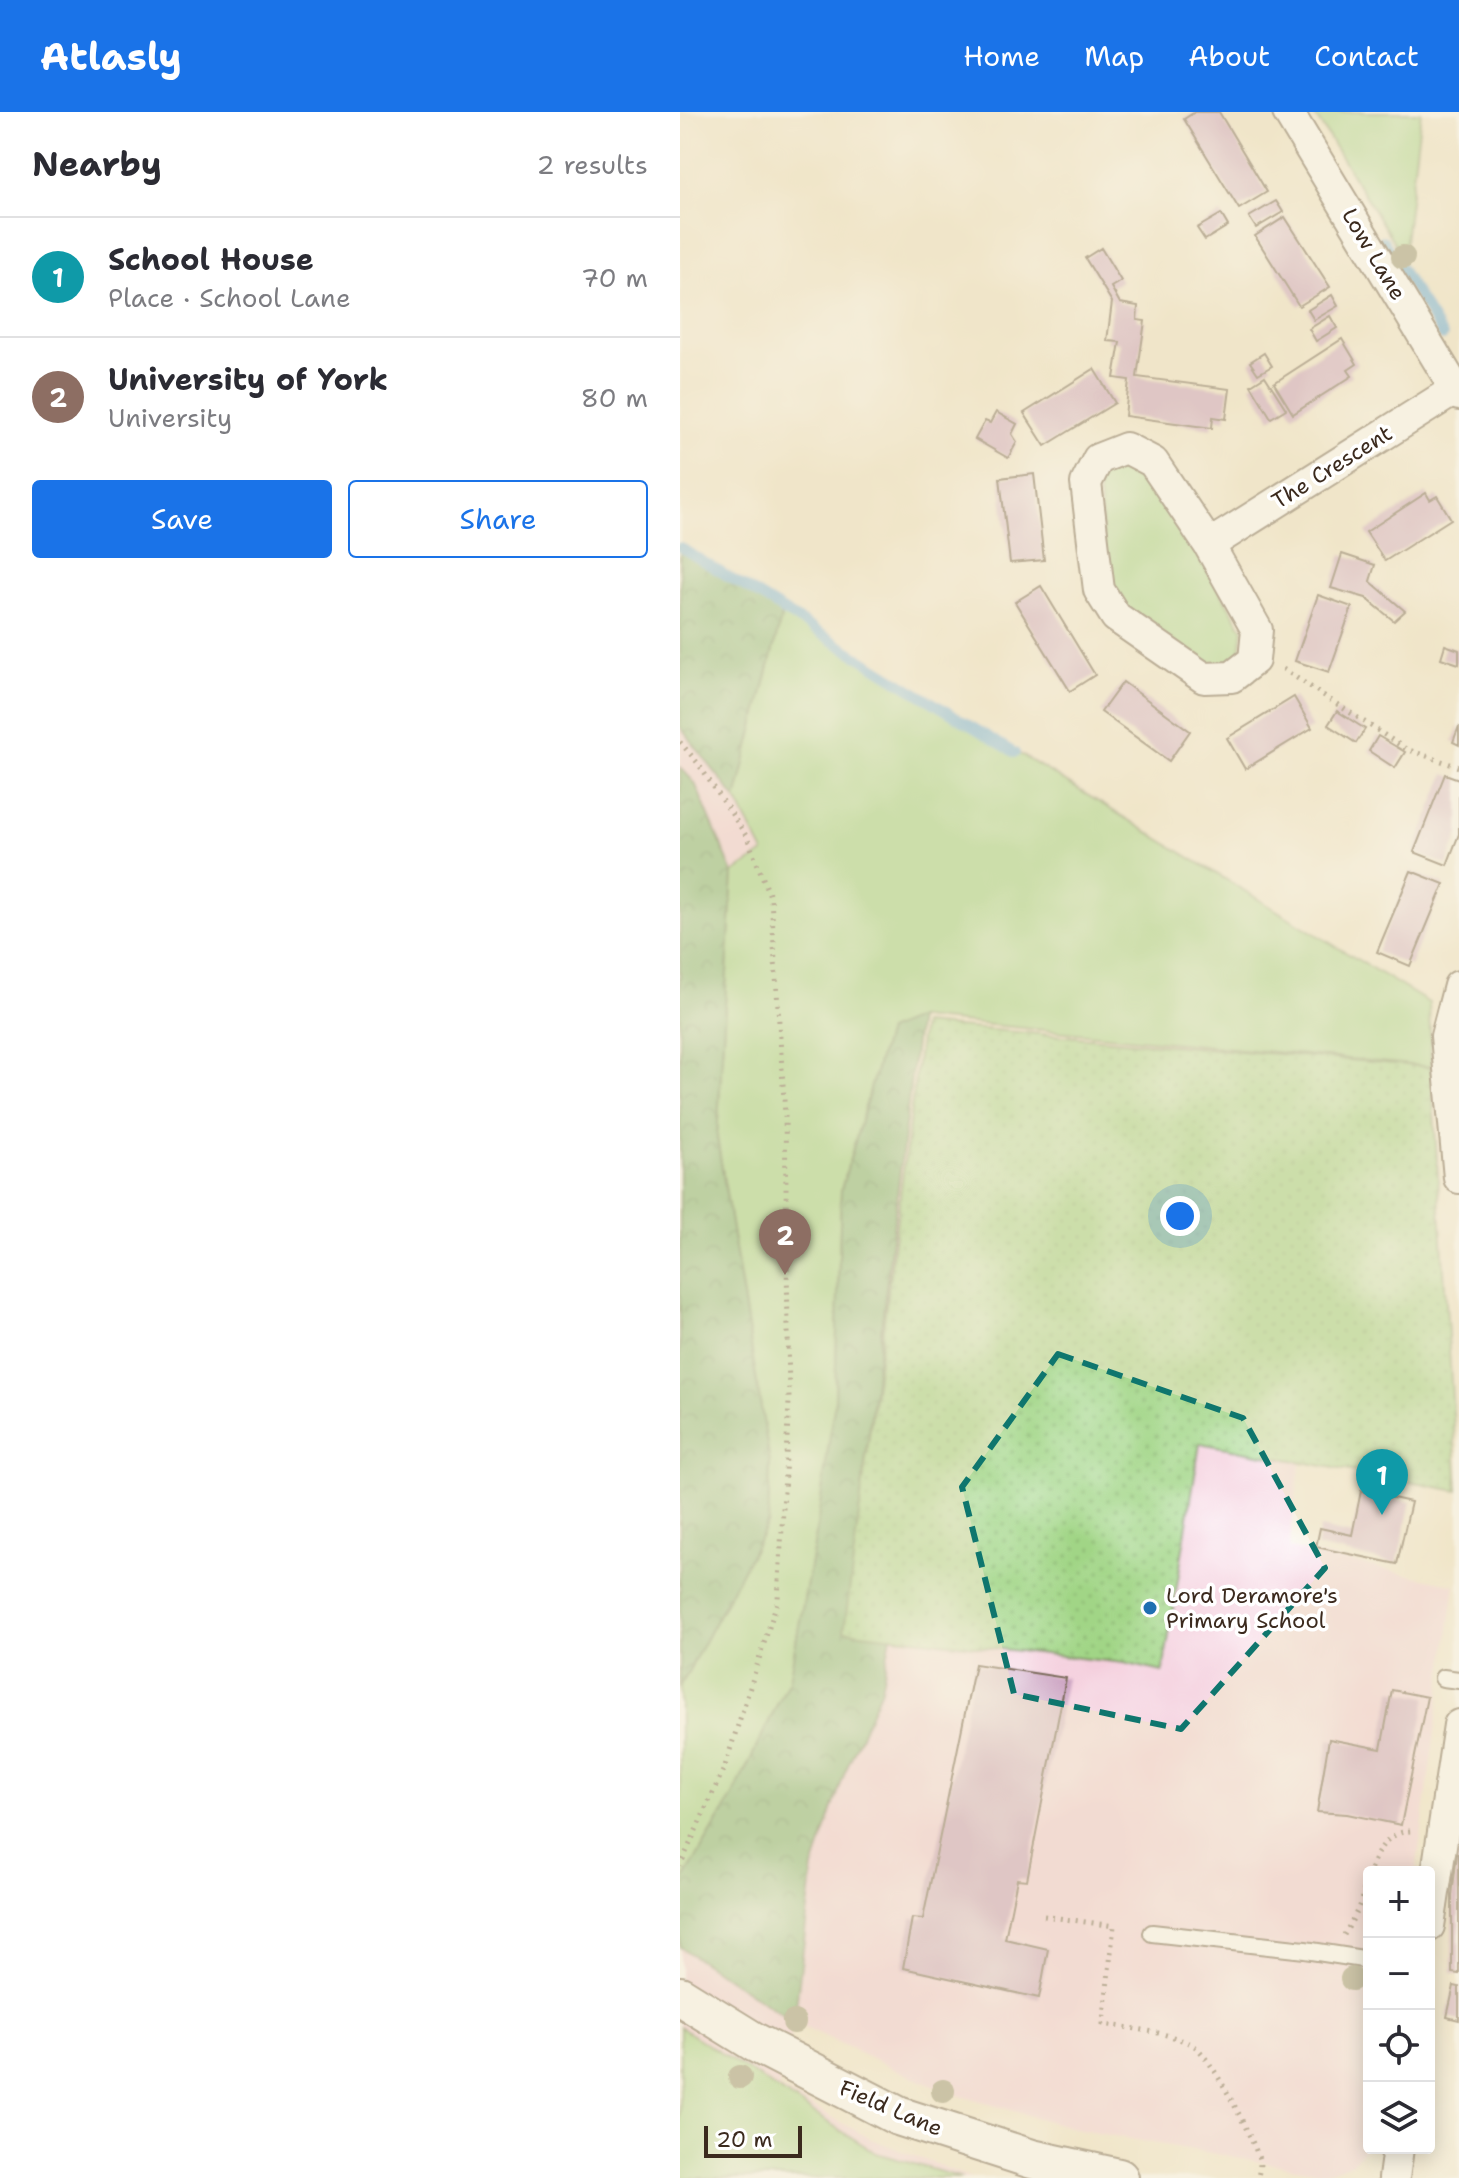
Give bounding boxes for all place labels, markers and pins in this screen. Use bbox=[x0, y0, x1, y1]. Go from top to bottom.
pin: 2 bbox=[759, 1209, 811, 1275]
pin: 1 bbox=[1356, 1449, 1408, 1515]
place label: Lord Deramore's Primary School bbox=[1166, 1581, 1338, 1635]
marker: Lord Deramore's Primary School bbox=[1141, 1599, 1159, 1617]

